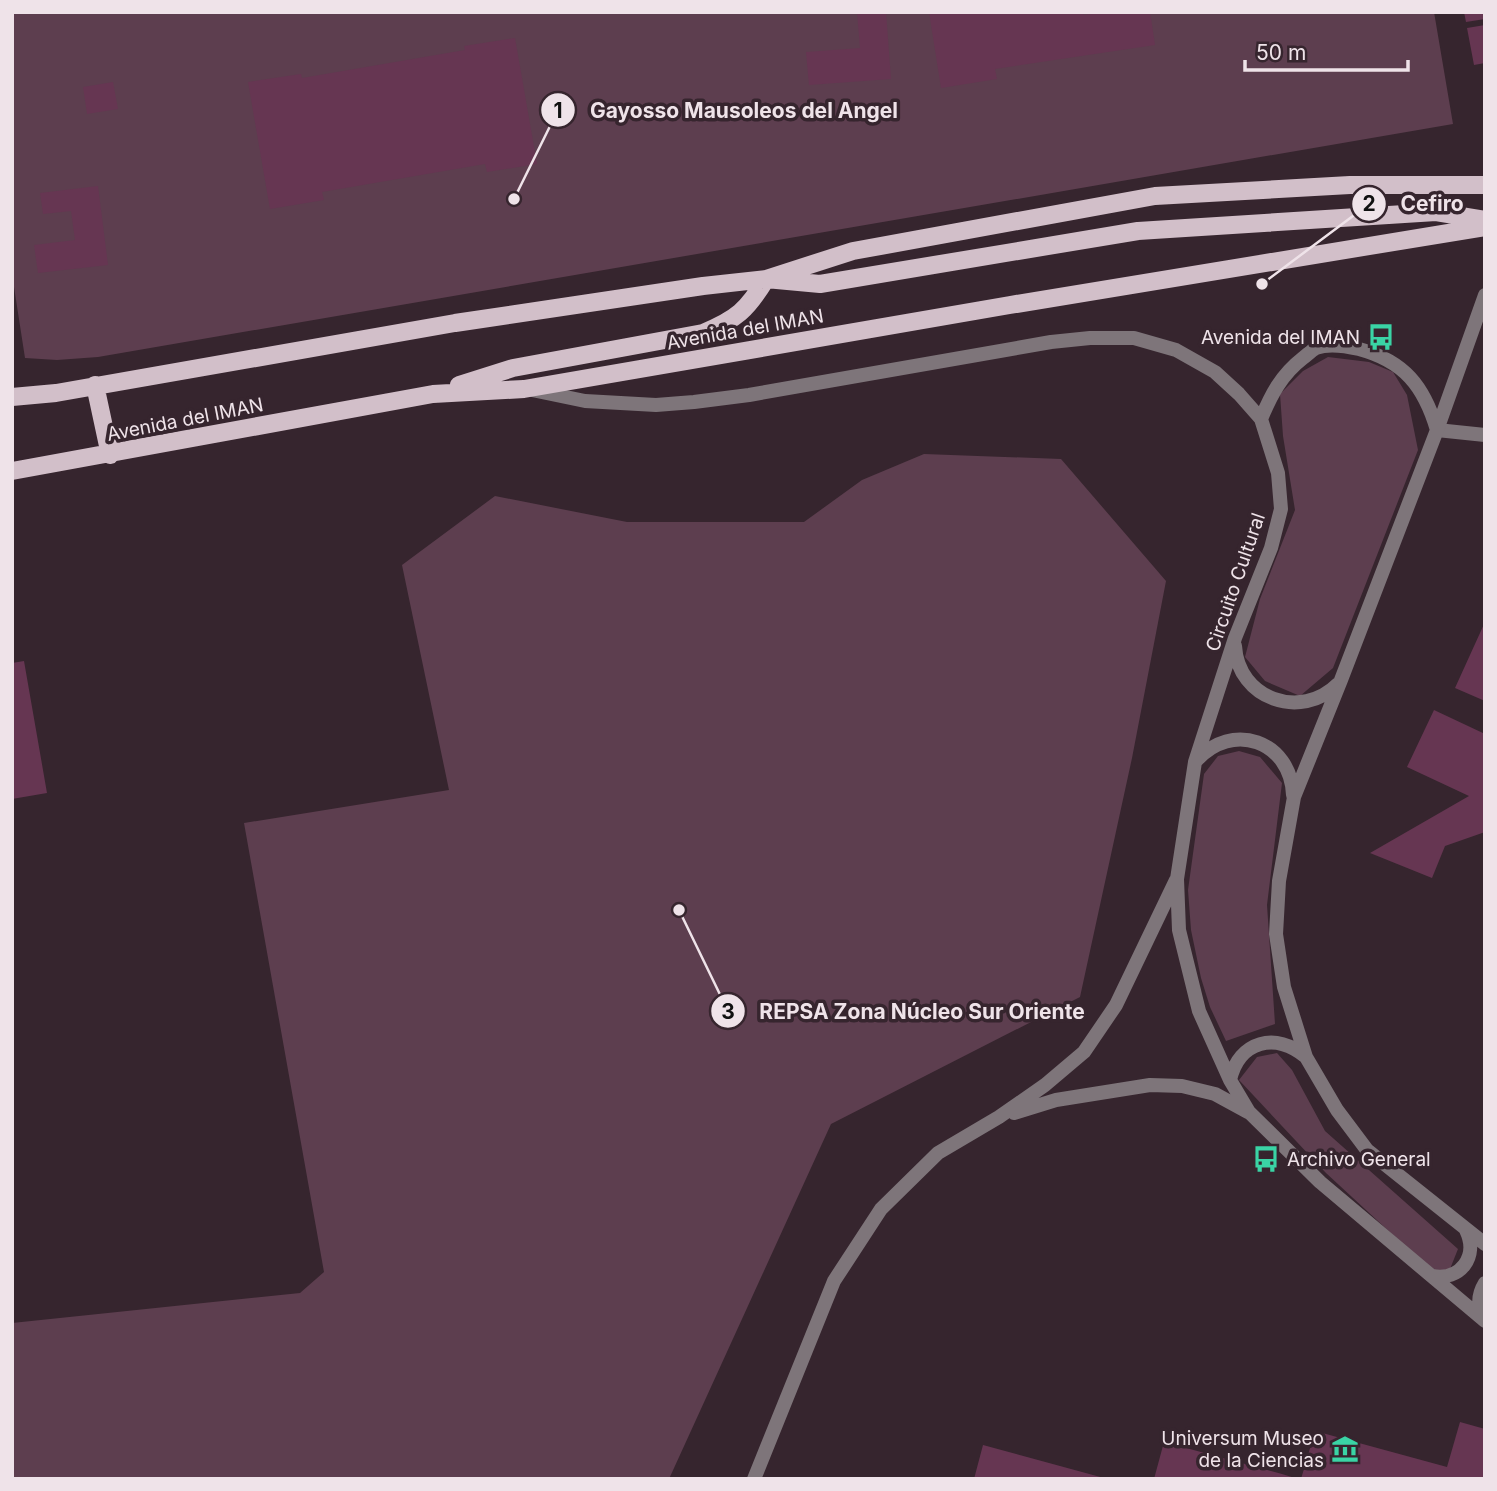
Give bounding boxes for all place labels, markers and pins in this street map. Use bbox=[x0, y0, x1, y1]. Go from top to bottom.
callout: Gayosso Mausoleos del Angel bbox=[541, 89, 912, 131]
callout: Cefiro bbox=[1351, 183, 1478, 225]
bus stop icon: Avenida del IMAN bbox=[1366, 322, 1396, 352]
place label: Avenida del IMAN bbox=[1201, 326, 1360, 349]
callout: REPSA Zona Núcleo Sur Oriente bbox=[710, 990, 1099, 1032]
bus stop icon: Archivo General bbox=[1251, 1144, 1281, 1174]
place label: Archivo General bbox=[1287, 1148, 1431, 1171]
place label: Universum Museo de la Ciencias bbox=[1161, 1427, 1324, 1472]
museum icon: Universum Museo de la Ciencias bbox=[1330, 1434, 1360, 1464]

